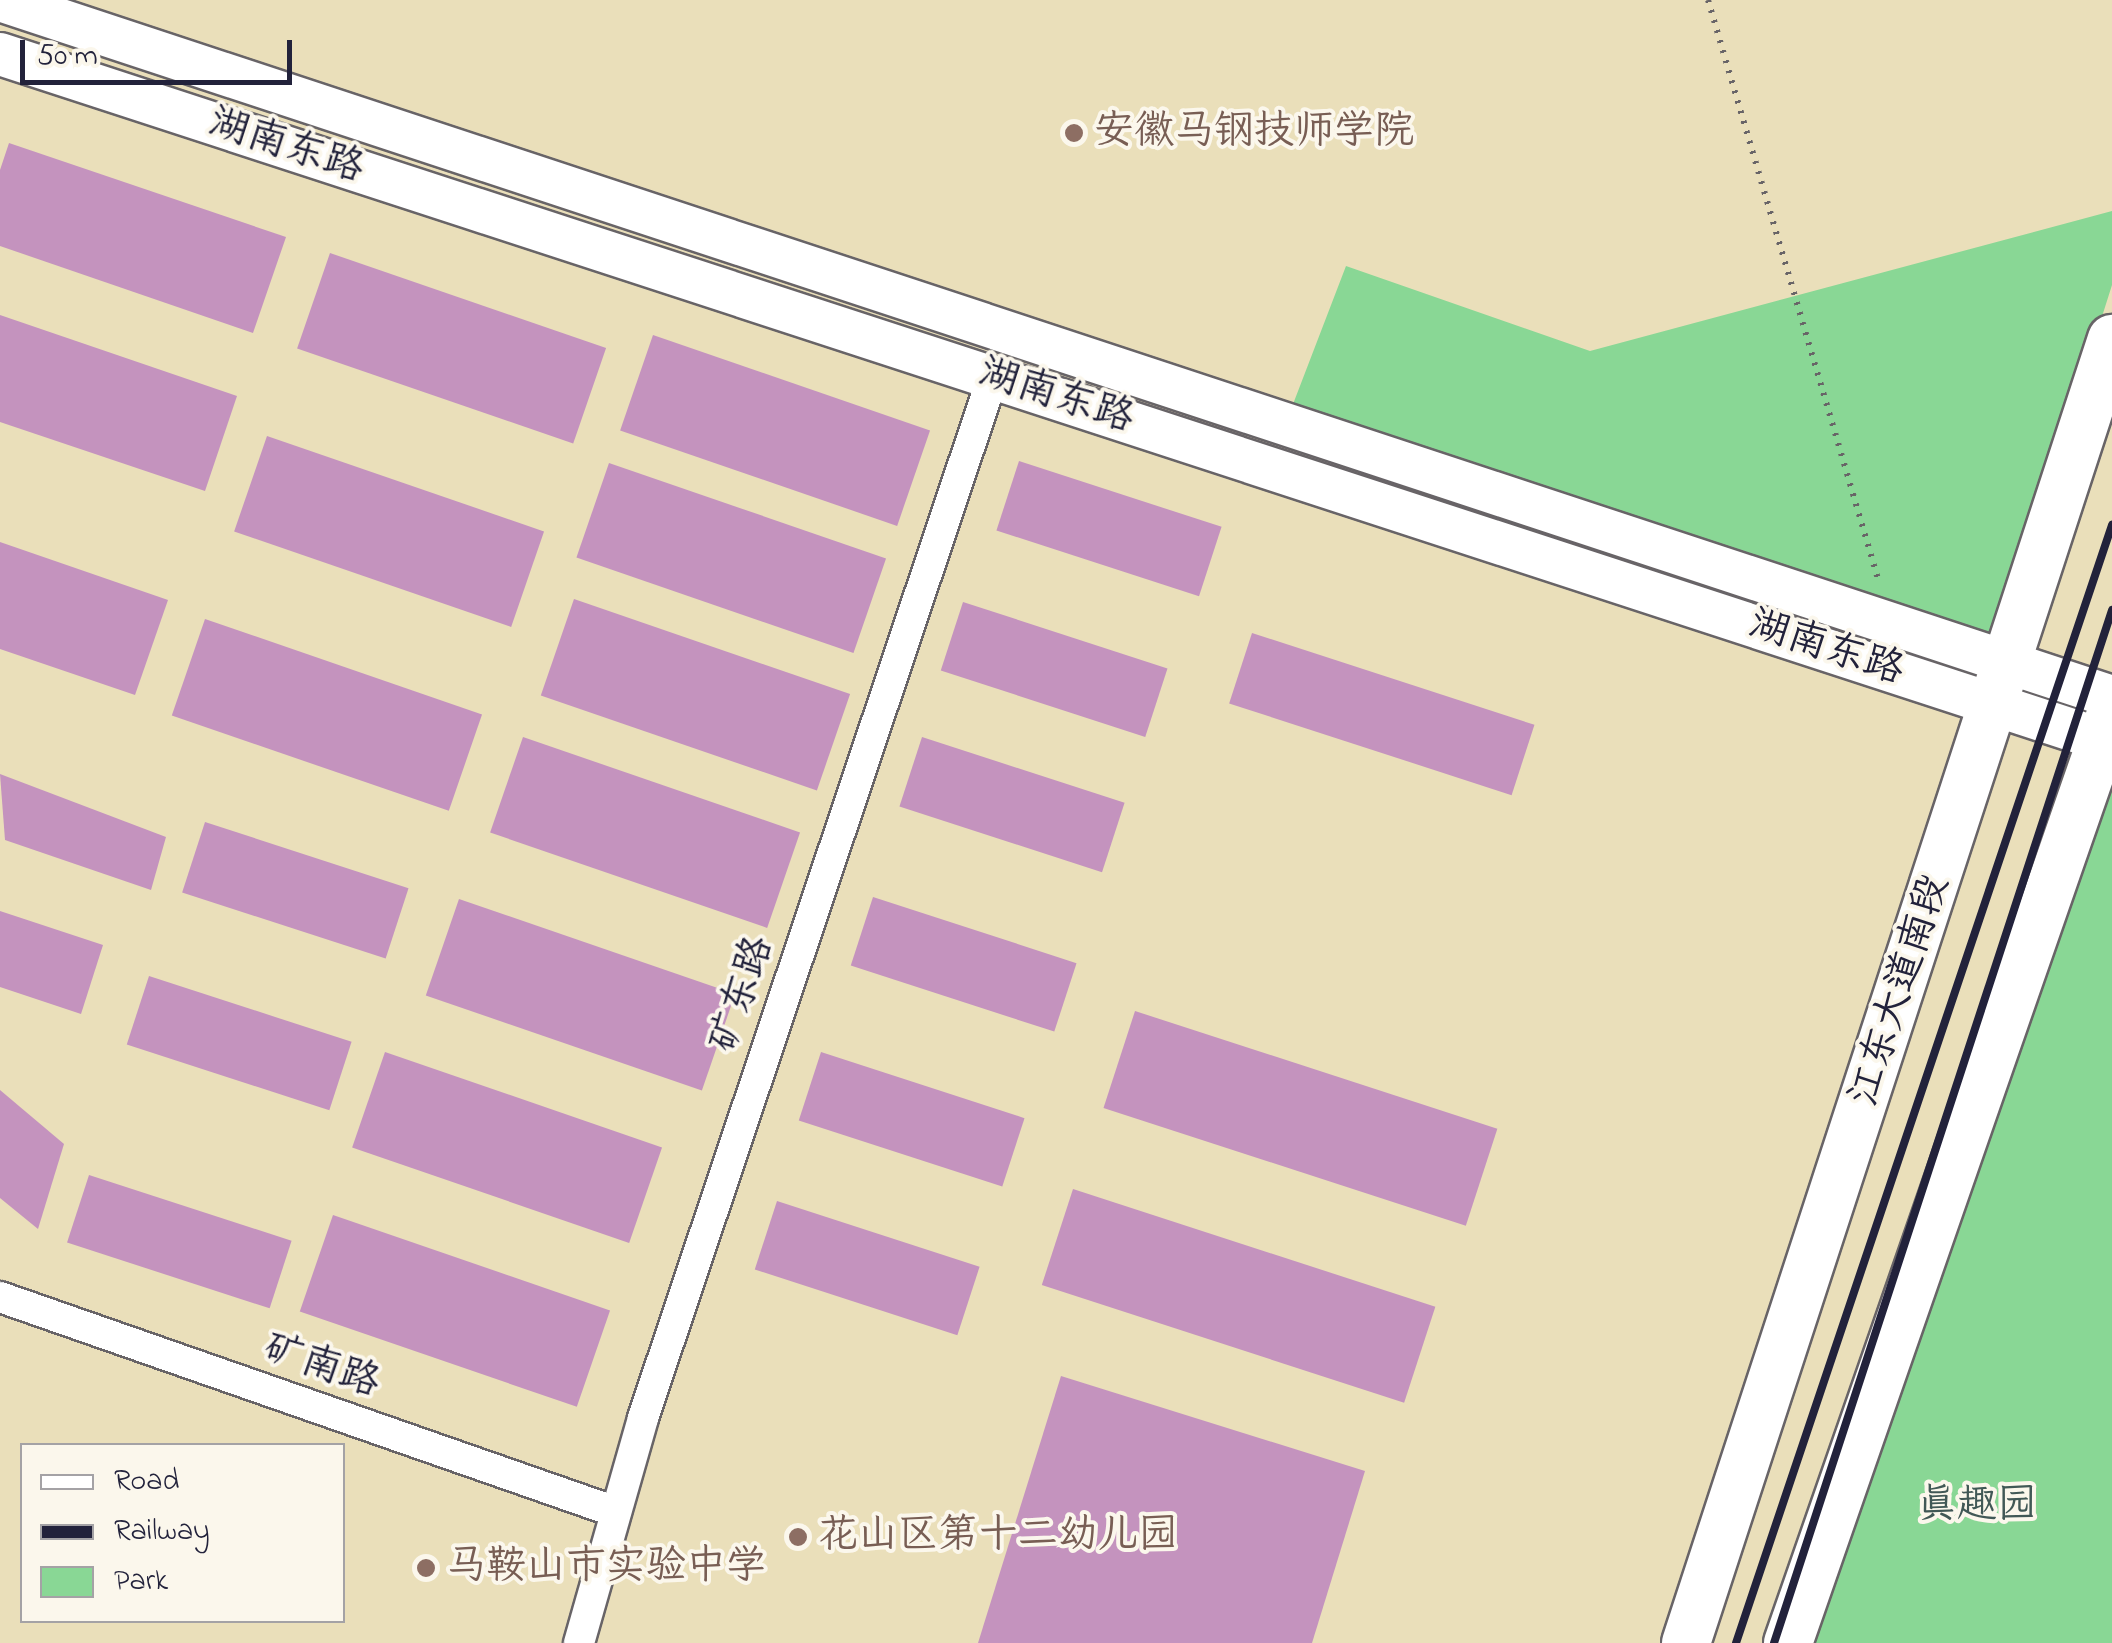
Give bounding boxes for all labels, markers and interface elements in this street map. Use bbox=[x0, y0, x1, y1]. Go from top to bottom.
scale bar bbox=[25, 20, 298, 82]
text: 50 m bbox=[37, 35, 98, 79]
street label: 湖南东路 bbox=[202, 99, 370, 195]
place label: 安徽马钢技师学院 bbox=[1094, 109, 1414, 157]
marker: 安徽马钢技师学院 bbox=[1063, 122, 1085, 144]
street label: 湖南东路 bbox=[972, 349, 1140, 445]
street label: 湖南东路 bbox=[1742, 601, 1910, 697]
street label: 江东大道南段 bbox=[1841, 869, 1961, 1113]
street label: 矿东路 bbox=[701, 930, 785, 1060]
street label: 矿南路 bbox=[256, 1325, 386, 1409]
legend bbox=[20, 1443, 345, 1623]
text: Road bbox=[114, 1460, 179, 1504]
park label: 真趣园 bbox=[1917, 1483, 2037, 1531]
text: Railway bbox=[114, 1510, 210, 1554]
place label: 花山区第十二幼儿园 bbox=[818, 1513, 1178, 1561]
marker: 花山区第十二幼儿园 bbox=[787, 1526, 809, 1548]
place label: 马鞍山市实验中学 bbox=[446, 1544, 766, 1592]
marker: 马鞍山市实验中学 bbox=[415, 1557, 437, 1579]
text: Park bbox=[114, 1560, 168, 1604]

